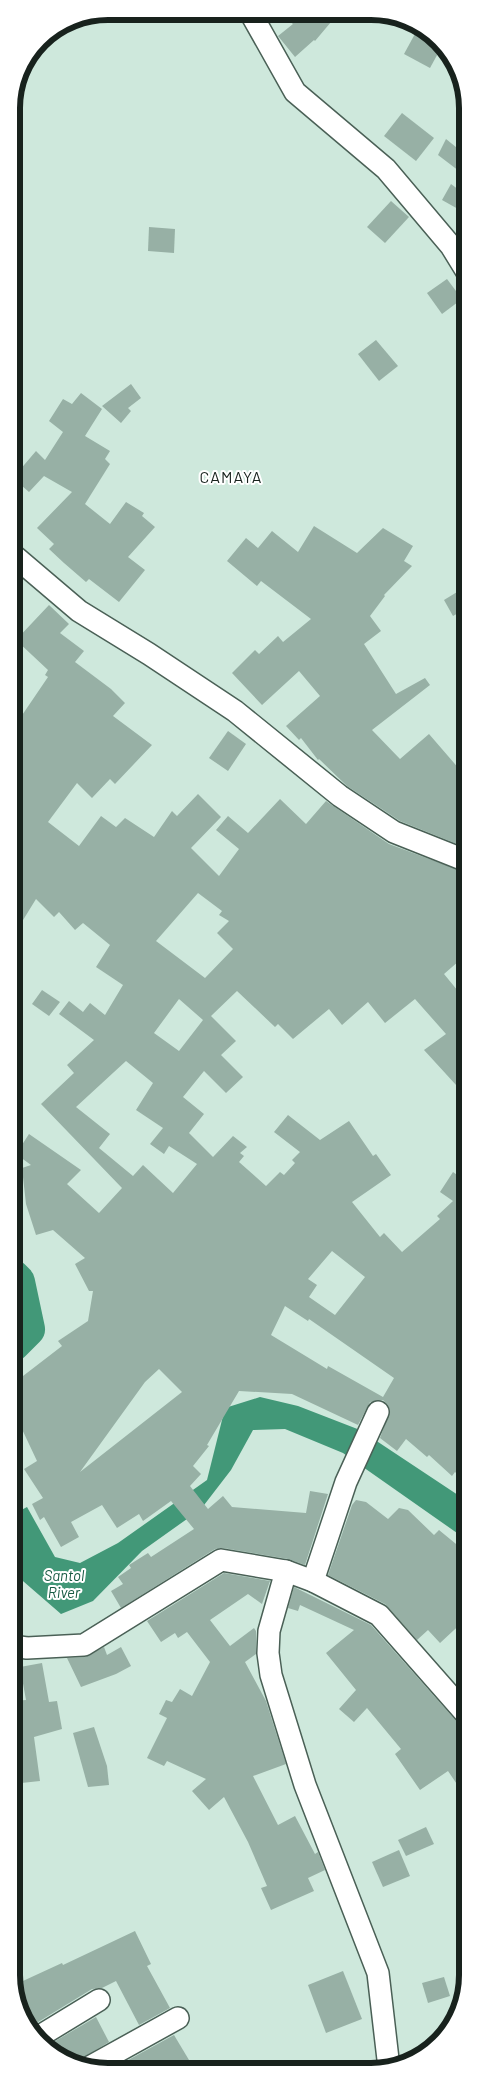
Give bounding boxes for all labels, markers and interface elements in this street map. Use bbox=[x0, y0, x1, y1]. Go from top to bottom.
district label: CAMAYA bbox=[200, 467, 262, 486]
water label: Santol River bbox=[44, 1566, 85, 1601]

